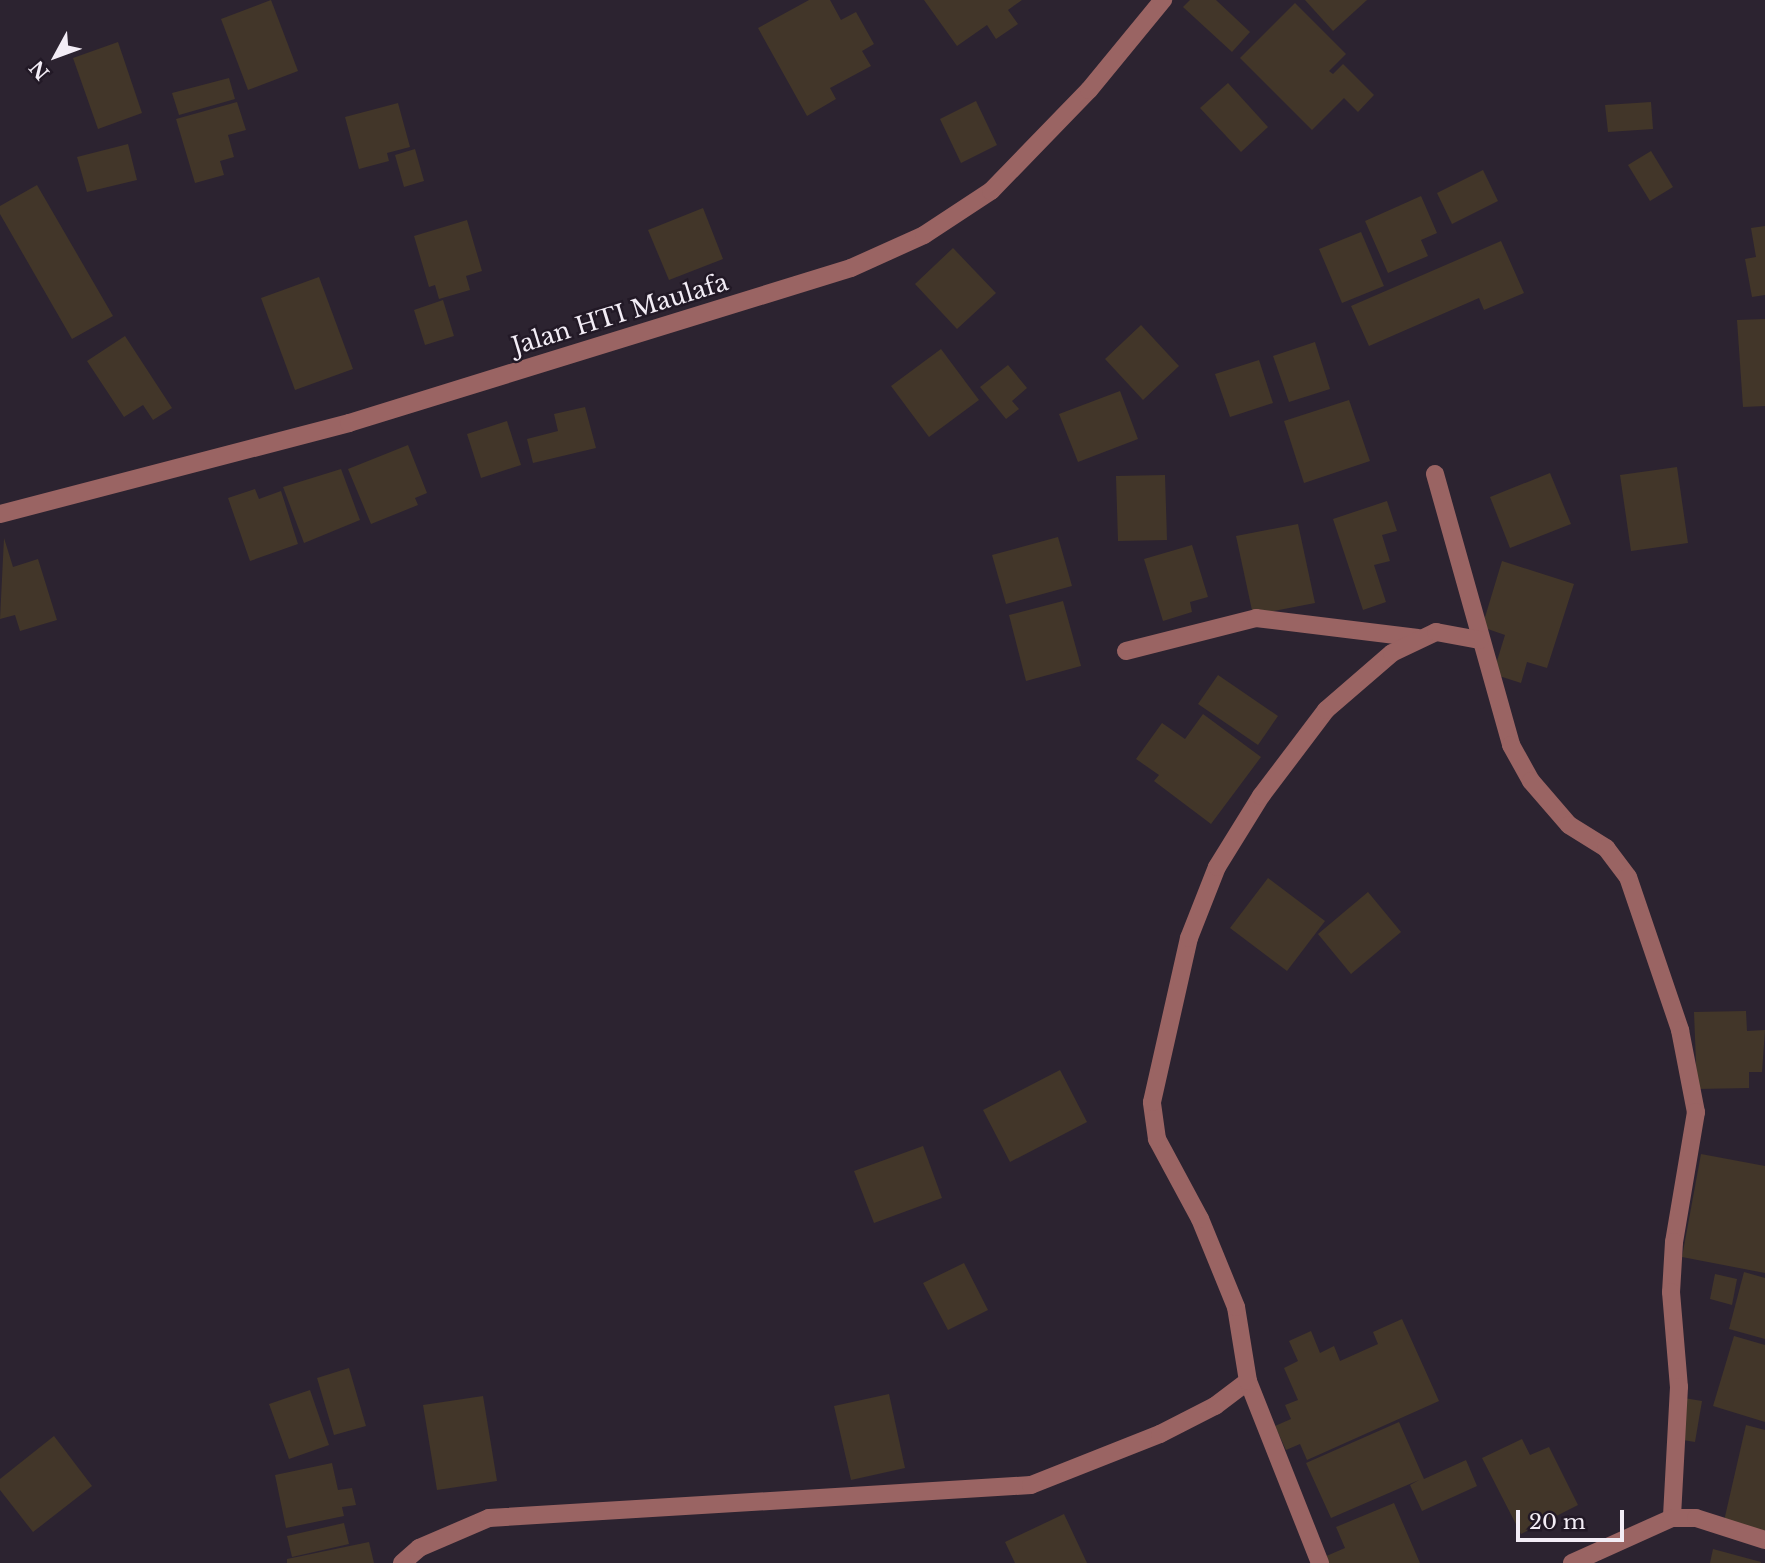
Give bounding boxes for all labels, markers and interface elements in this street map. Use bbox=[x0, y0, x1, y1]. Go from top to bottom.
north arrow bbox=[21, 21, 91, 91]
text: N bbox=[25, 56, 54, 84]
street label: Jalan HTI Maulafa bbox=[508, 267, 732, 361]
scale bar bbox=[1520, 1496, 1628, 1540]
text: 20 m bbox=[1529, 1509, 1586, 1535]

